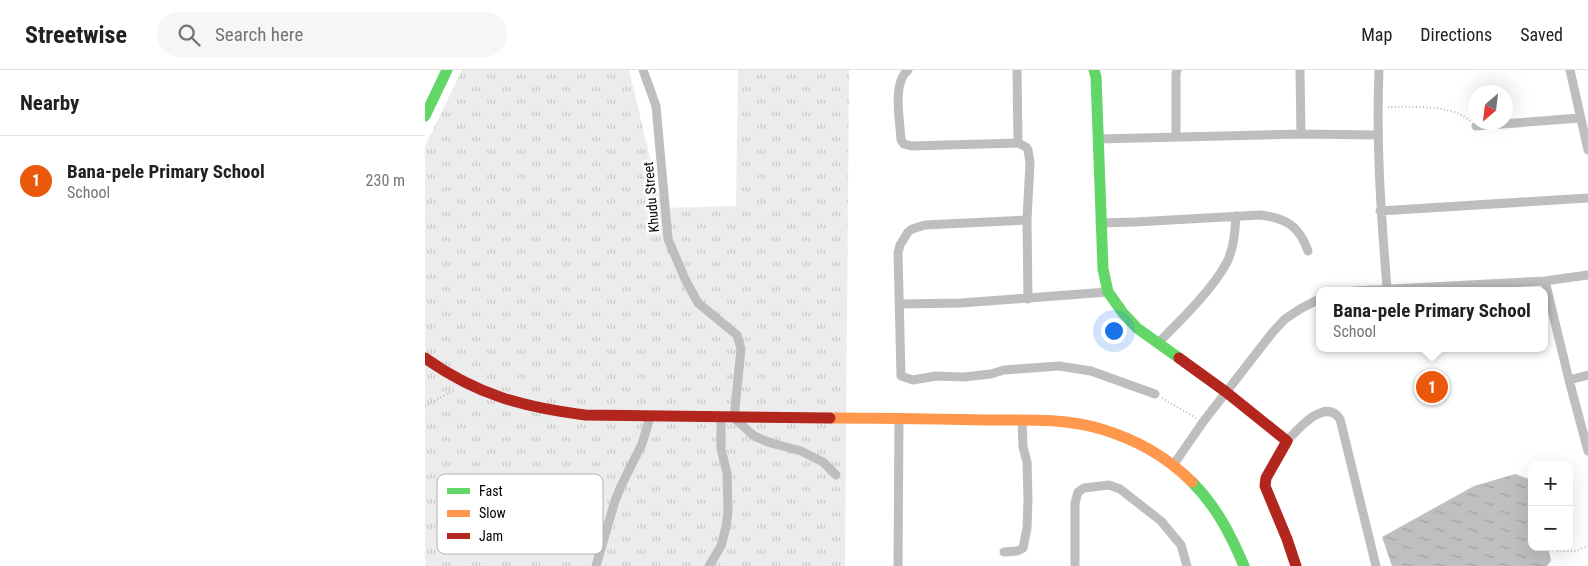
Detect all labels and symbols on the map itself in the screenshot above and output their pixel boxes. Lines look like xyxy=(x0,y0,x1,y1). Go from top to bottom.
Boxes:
north arrow xyxy=(1468,85,1513,130)
street label: Khudu Street xyxy=(640,161,662,233)
your location xyxy=(1101,318,1127,344)
pin: 1 xyxy=(1416,368,1448,406)
legend xyxy=(437,474,603,554)
text: Fast xyxy=(479,483,503,499)
text: Slow xyxy=(479,505,506,521)
text: Jam xyxy=(479,528,503,544)

